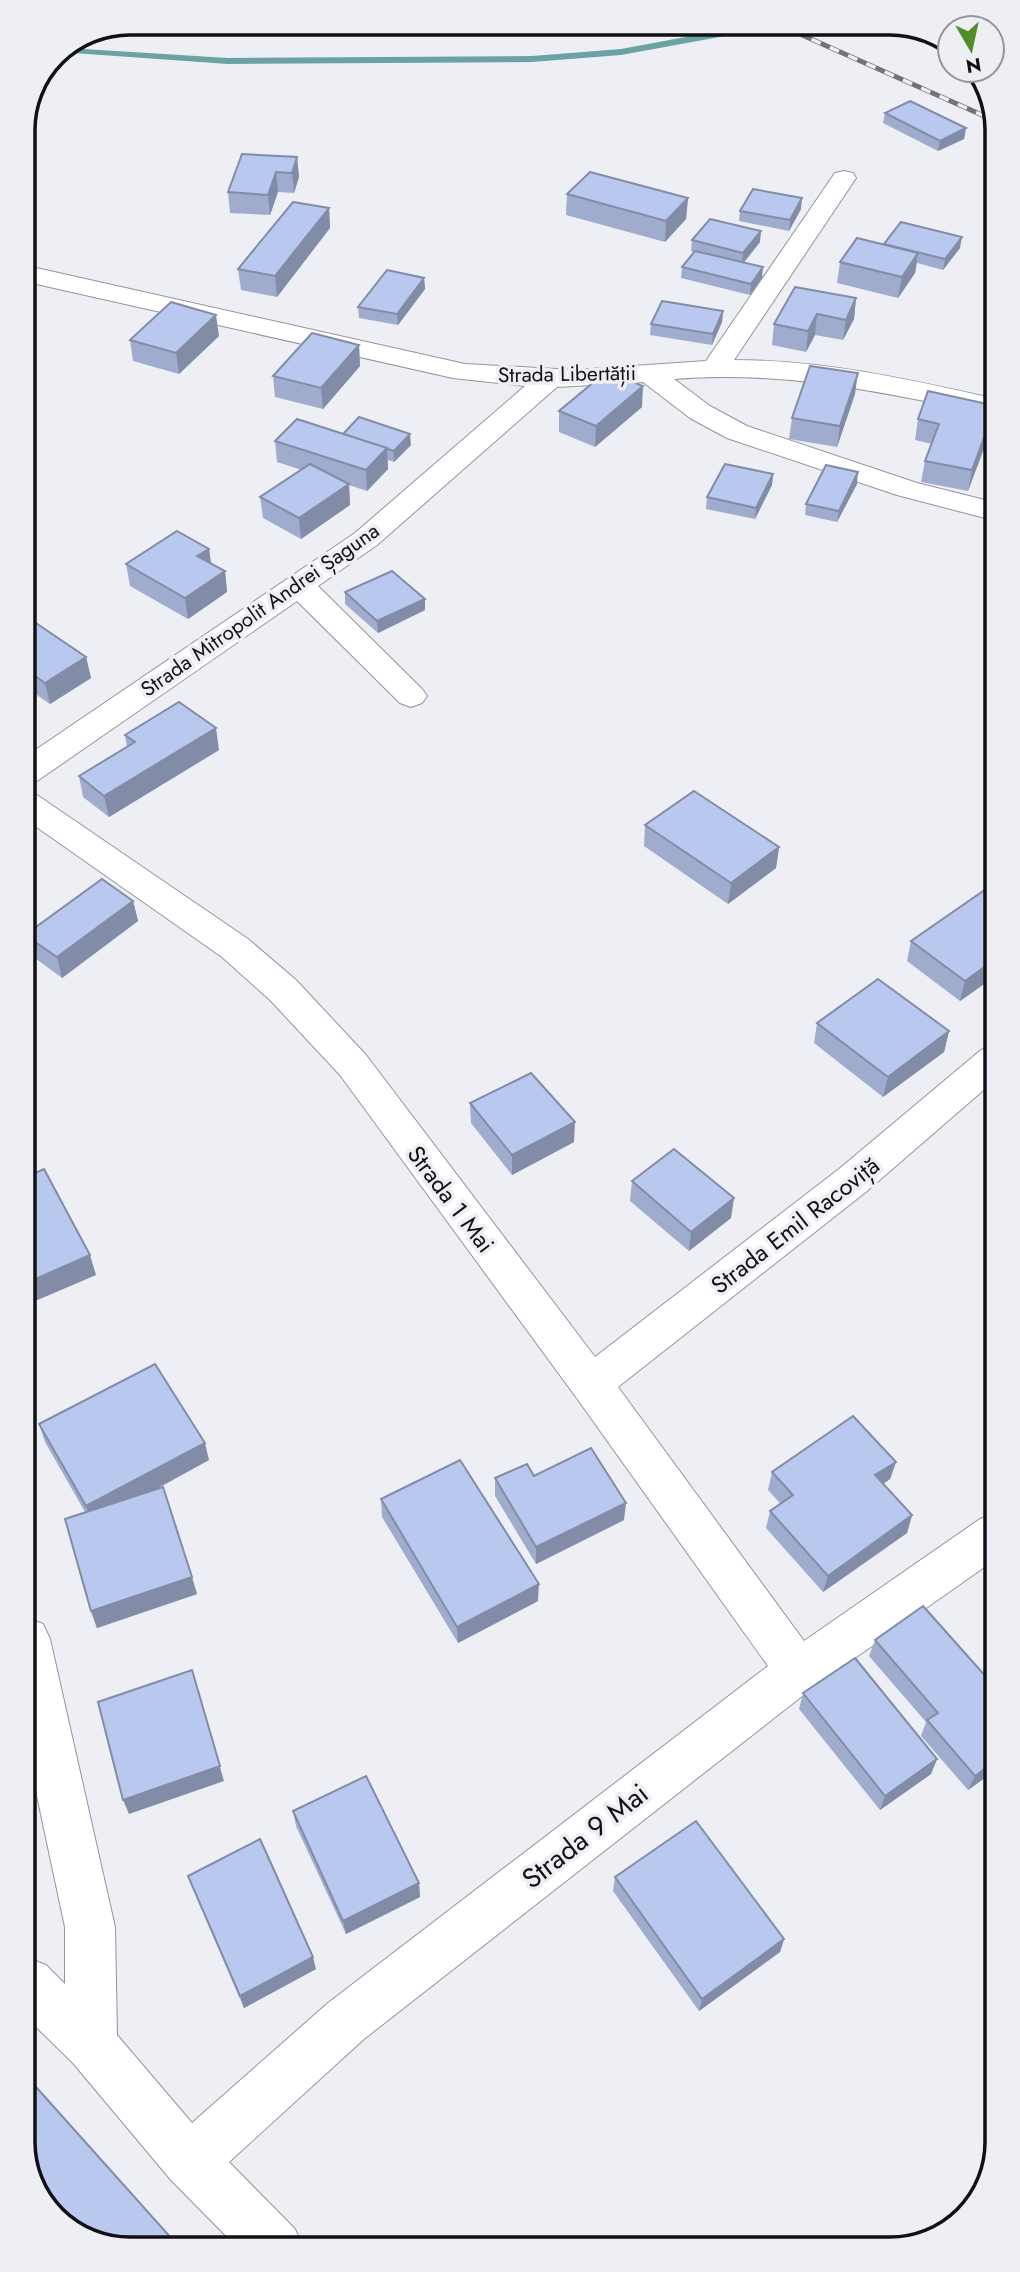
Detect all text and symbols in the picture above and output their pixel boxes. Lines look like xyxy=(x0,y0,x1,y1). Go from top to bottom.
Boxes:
north arrow xyxy=(936,14,1006,84)
text: N xyxy=(964,51,983,80)
street label: Strada Libertății xyxy=(498,358,636,390)
street label: Strada Mitropolit Andrei Șaguna xyxy=(135,516,385,704)
street label: Strada 1 Mai xyxy=(399,1138,503,1260)
street label: Strada Emil Racoviță xyxy=(703,1148,887,1302)
street label: Strada 9 Mai xyxy=(513,1773,657,1899)

